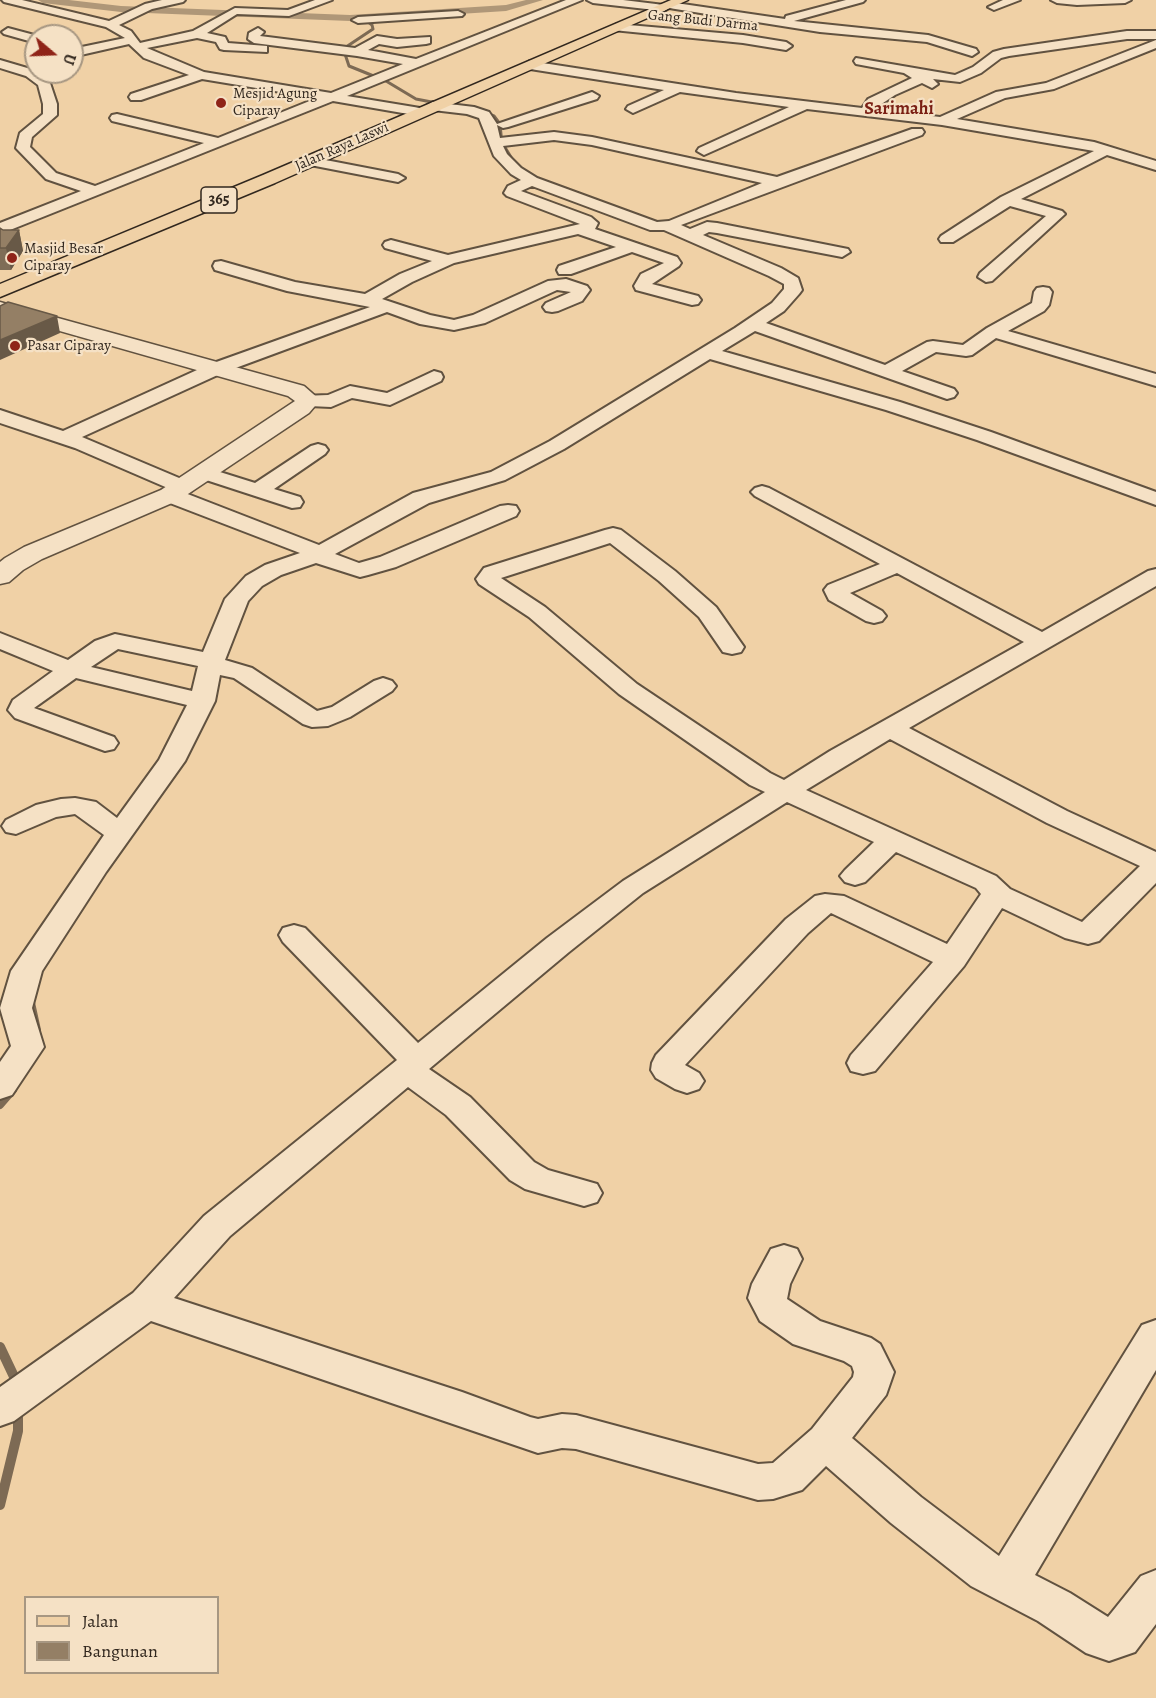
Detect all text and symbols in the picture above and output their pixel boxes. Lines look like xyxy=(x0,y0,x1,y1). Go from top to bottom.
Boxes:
street label: Gang Budi Darma xyxy=(647,6,759,36)
north arrow xyxy=(24,24,84,84)
text: U xyxy=(57,51,81,68)
place label: Mesjid Agung Ciparay xyxy=(233,85,317,120)
marker: Mesjid Agung Ciparay xyxy=(214,96,228,110)
district label: Sarimahi xyxy=(864,99,934,121)
street label: Jalan Raya Laswi xyxy=(292,118,392,176)
road number: 365 xyxy=(201,187,237,213)
place label: Masjid Besar Ciparay xyxy=(24,240,103,275)
marker: Masjid Besar Ciparay xyxy=(5,251,19,265)
place label: Pasar Ciparay xyxy=(27,337,111,355)
marker: Pasar Ciparay xyxy=(8,339,22,353)
legend xyxy=(24,1596,219,1674)
text: Jalan xyxy=(82,1609,118,1633)
text: Bangunan xyxy=(82,1639,158,1663)

